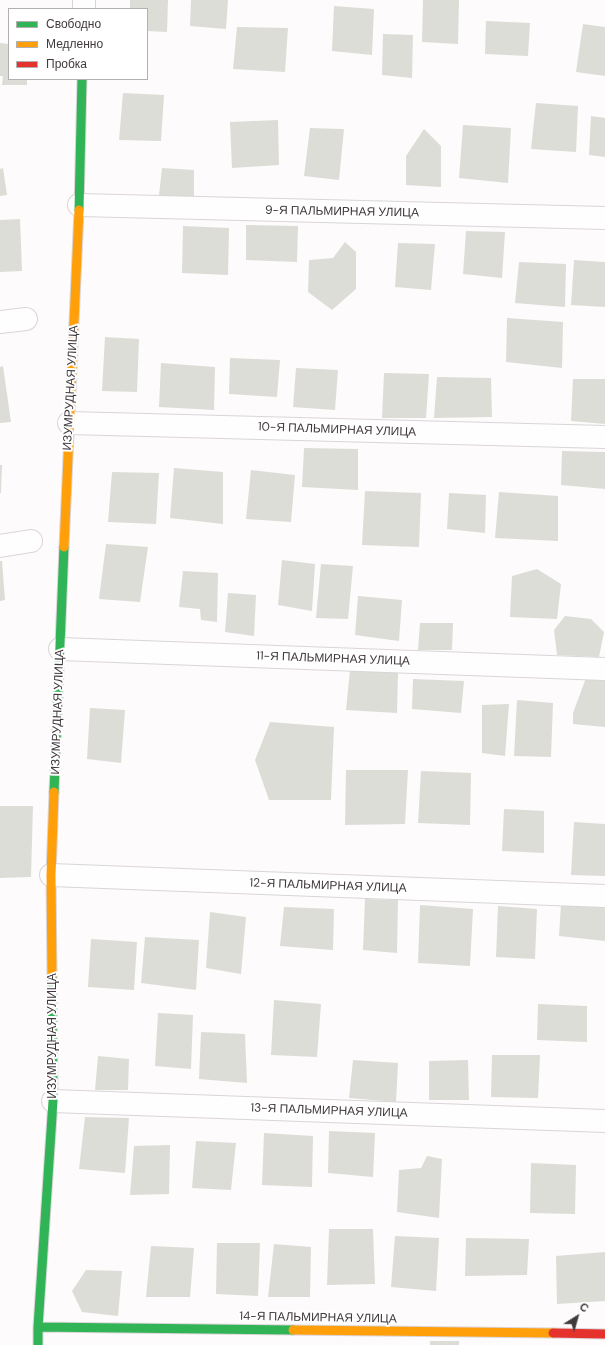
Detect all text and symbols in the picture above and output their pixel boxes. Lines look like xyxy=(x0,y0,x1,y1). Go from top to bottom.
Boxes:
legend xyxy=(8,8,148,80)
text: Свободно xyxy=(46,16,101,32)
text: Медленно xyxy=(46,36,103,52)
text: Пробка xyxy=(46,56,87,72)
street label: 9-Я ПАЛЬМИРНАЯ УЛИЦА xyxy=(265,203,419,221)
street label: ИЗУМРУДНАЯ УЛИЦА xyxy=(61,325,81,451)
street label: 10-Я ПАЛЬМИРНАЯ УЛИЦА xyxy=(258,420,416,440)
street label: ИЗУМРУДНАЯ УЛИЦА xyxy=(49,649,67,775)
street label: 11-Я ПАЛЬМИРНАЯ УЛИЦА xyxy=(256,649,410,669)
street label: 12-Я ПАЛЬМИРНАЯ УЛИЦА xyxy=(249,876,407,896)
street label: ИЗУМРУДНАЯ УЛИЦА xyxy=(46,973,60,1099)
street label: 13-Я ПАЛЬМИРНАЯ УЛИЦА xyxy=(250,1101,408,1121)
north arrow xyxy=(557,1297,597,1337)
text: С xyxy=(577,1299,592,1315)
street label: 14-Я ПАЛЬМИРНАЯ УЛИЦА xyxy=(239,1309,397,1327)

